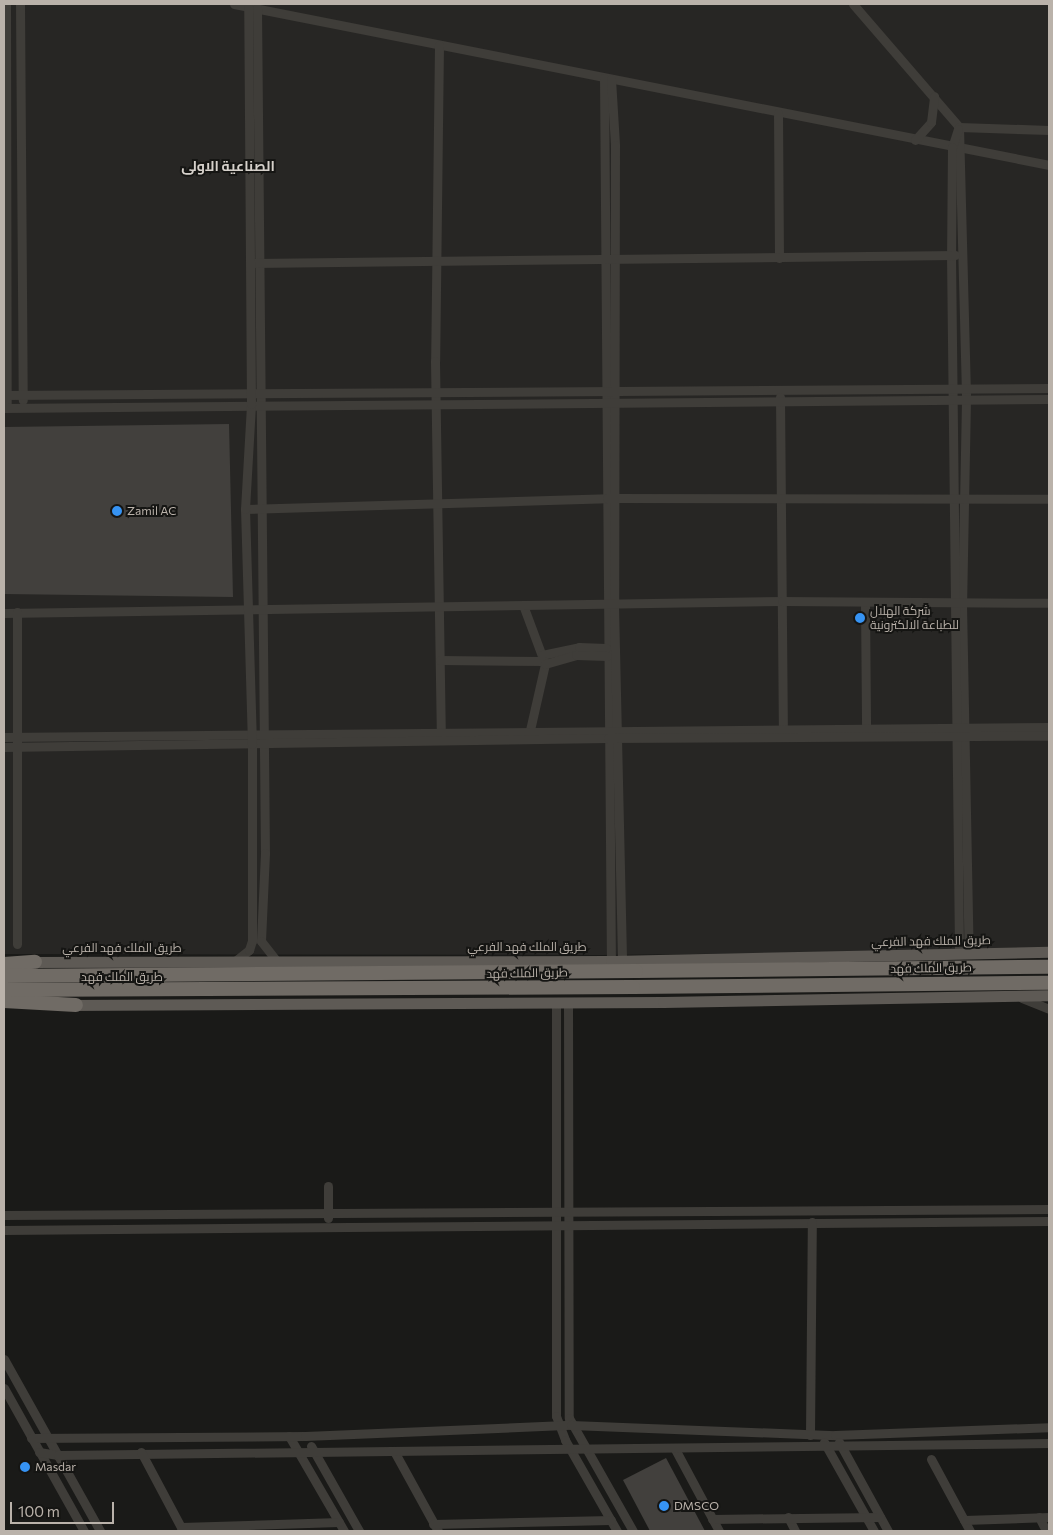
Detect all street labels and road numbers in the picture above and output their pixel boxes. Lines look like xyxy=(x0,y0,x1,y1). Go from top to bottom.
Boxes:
street label: طريق الملك فهد الفرعي xyxy=(871,933,991,949)
street label: طريق الملك فهد الفرعي xyxy=(467,940,587,954)
street label: طريق الملك فهد الفرعي xyxy=(62,941,182,955)
street label: طريق الملك فهد xyxy=(890,960,972,976)
street label: طريق الملك فهد xyxy=(486,965,568,981)
street label: طريق الملك فهد xyxy=(81,970,163,984)

